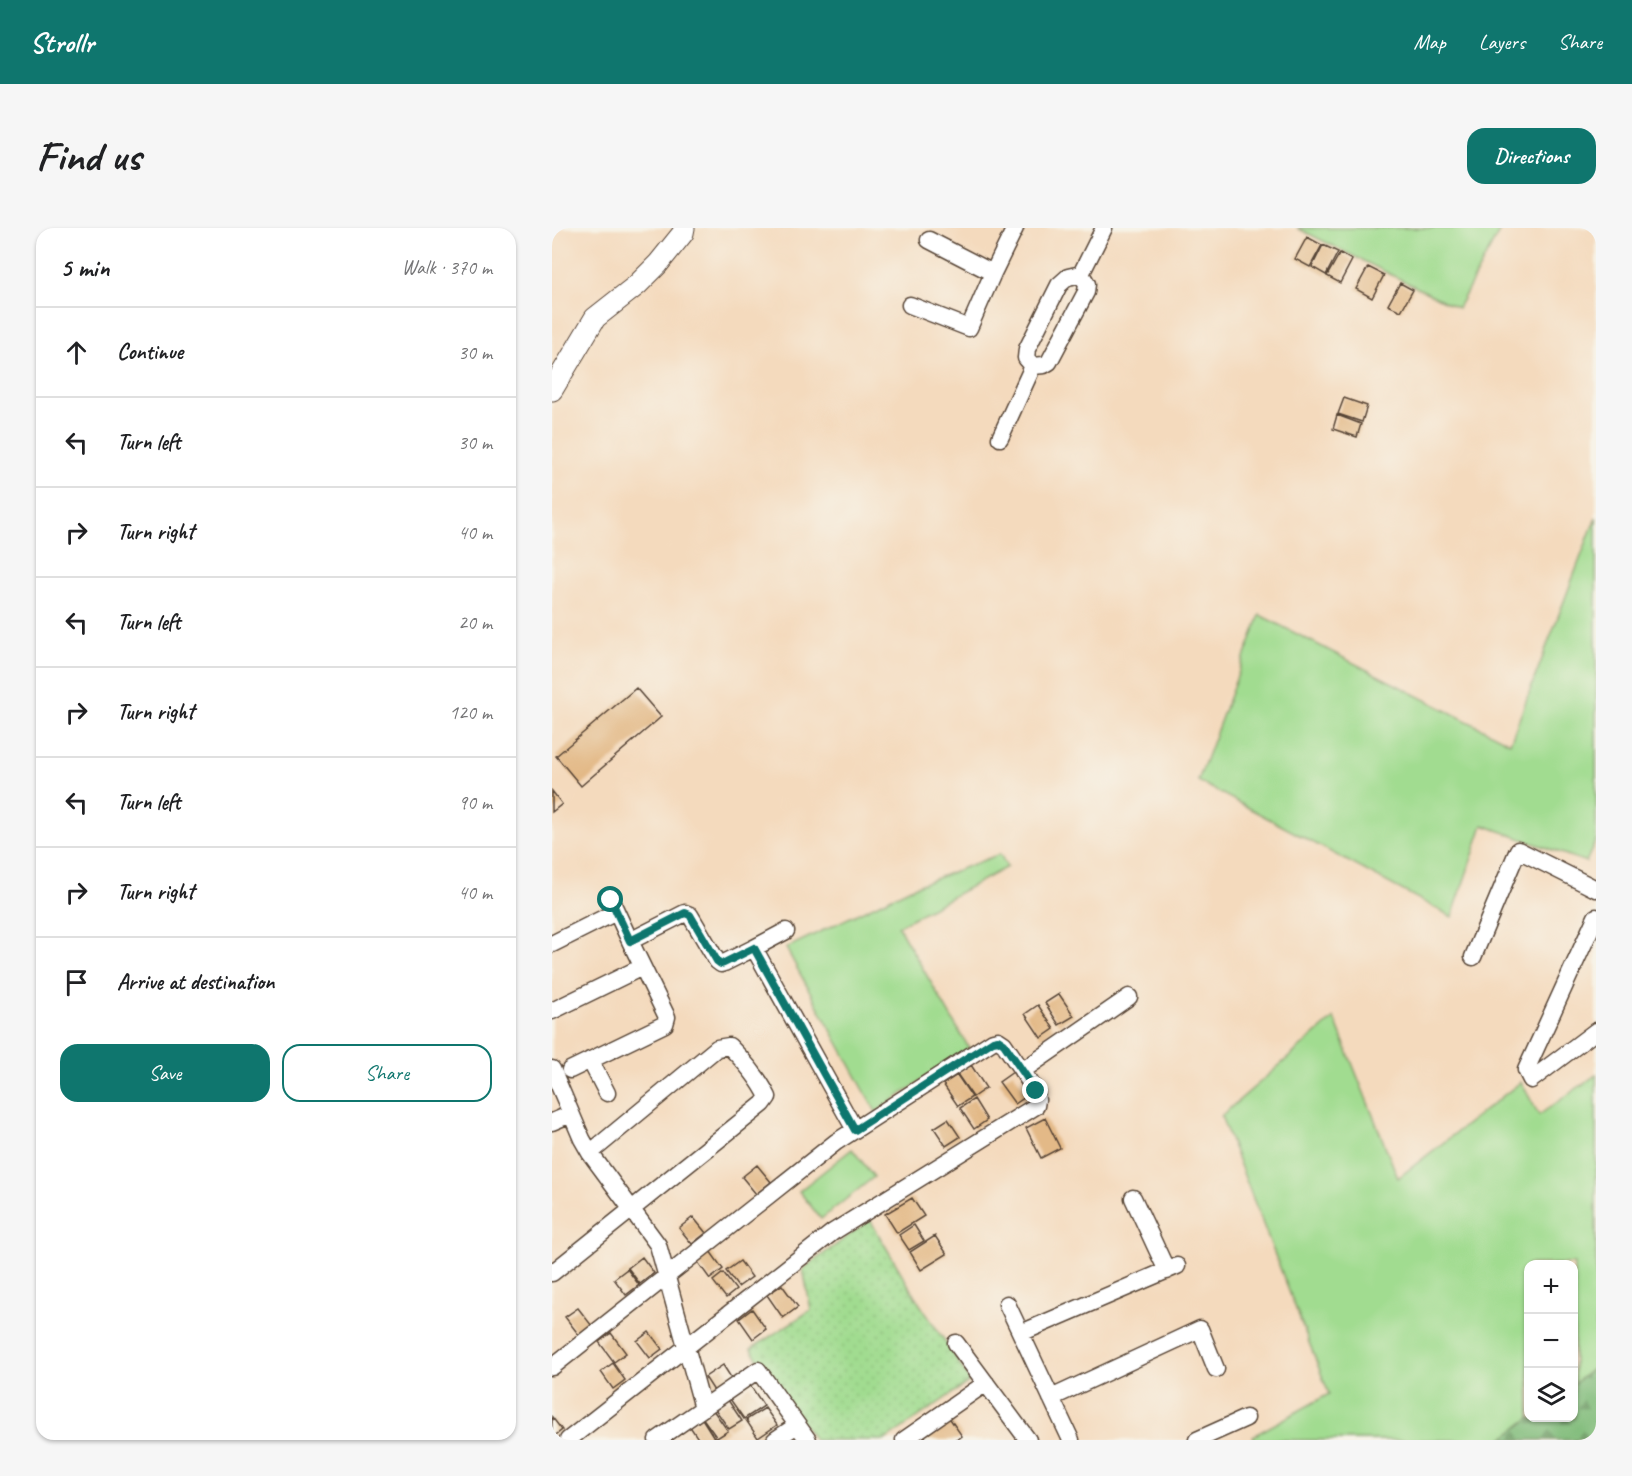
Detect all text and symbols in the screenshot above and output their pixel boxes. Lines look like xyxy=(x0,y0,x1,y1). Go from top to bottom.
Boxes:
text: Strollr xyxy=(30,25,94,60)
text: Map xyxy=(1413,29,1446,55)
text: Layers xyxy=(1479,29,1525,55)
text: Share xyxy=(1558,29,1602,55)
button: Directions xyxy=(1467,128,1596,184)
text: Find us xyxy=(36,130,141,183)
text: 5 min xyxy=(60,251,109,284)
text: Walk · 370 m xyxy=(402,255,492,280)
icon: ahead xyxy=(60,336,93,369)
text: Continue xyxy=(117,338,183,366)
text: 30 m xyxy=(458,340,492,365)
icon: left xyxy=(60,426,93,459)
text: Turn left xyxy=(117,428,181,456)
text: 30 m xyxy=(458,430,492,455)
icon: right xyxy=(60,516,93,549)
text: Turn right xyxy=(117,518,194,546)
text: 40 m xyxy=(458,520,492,545)
icon: left xyxy=(60,606,93,639)
text: Turn left xyxy=(117,608,181,636)
text: 20 m xyxy=(458,610,492,635)
icon: right xyxy=(60,696,93,729)
text: Turn right xyxy=(117,698,194,726)
text: 120 m xyxy=(449,700,492,725)
icon: left xyxy=(60,786,93,819)
text: Turn left xyxy=(117,788,181,816)
text: 90 m xyxy=(458,790,492,815)
icon: right xyxy=(60,876,93,909)
text: Turn right xyxy=(117,878,194,906)
text: 40 m xyxy=(458,880,492,905)
route start xyxy=(597,886,623,912)
icon: arrive xyxy=(60,966,93,999)
text: Arrive at destination xyxy=(117,968,274,996)
button: Save xyxy=(60,1044,270,1102)
button: Share xyxy=(282,1044,492,1102)
route end xyxy=(1022,1077,1048,1103)
map controls xyxy=(1524,1260,1578,1422)
button: + xyxy=(1524,1260,1578,1314)
button: − xyxy=(1524,1314,1578,1368)
button: layers xyxy=(1524,1368,1578,1422)

